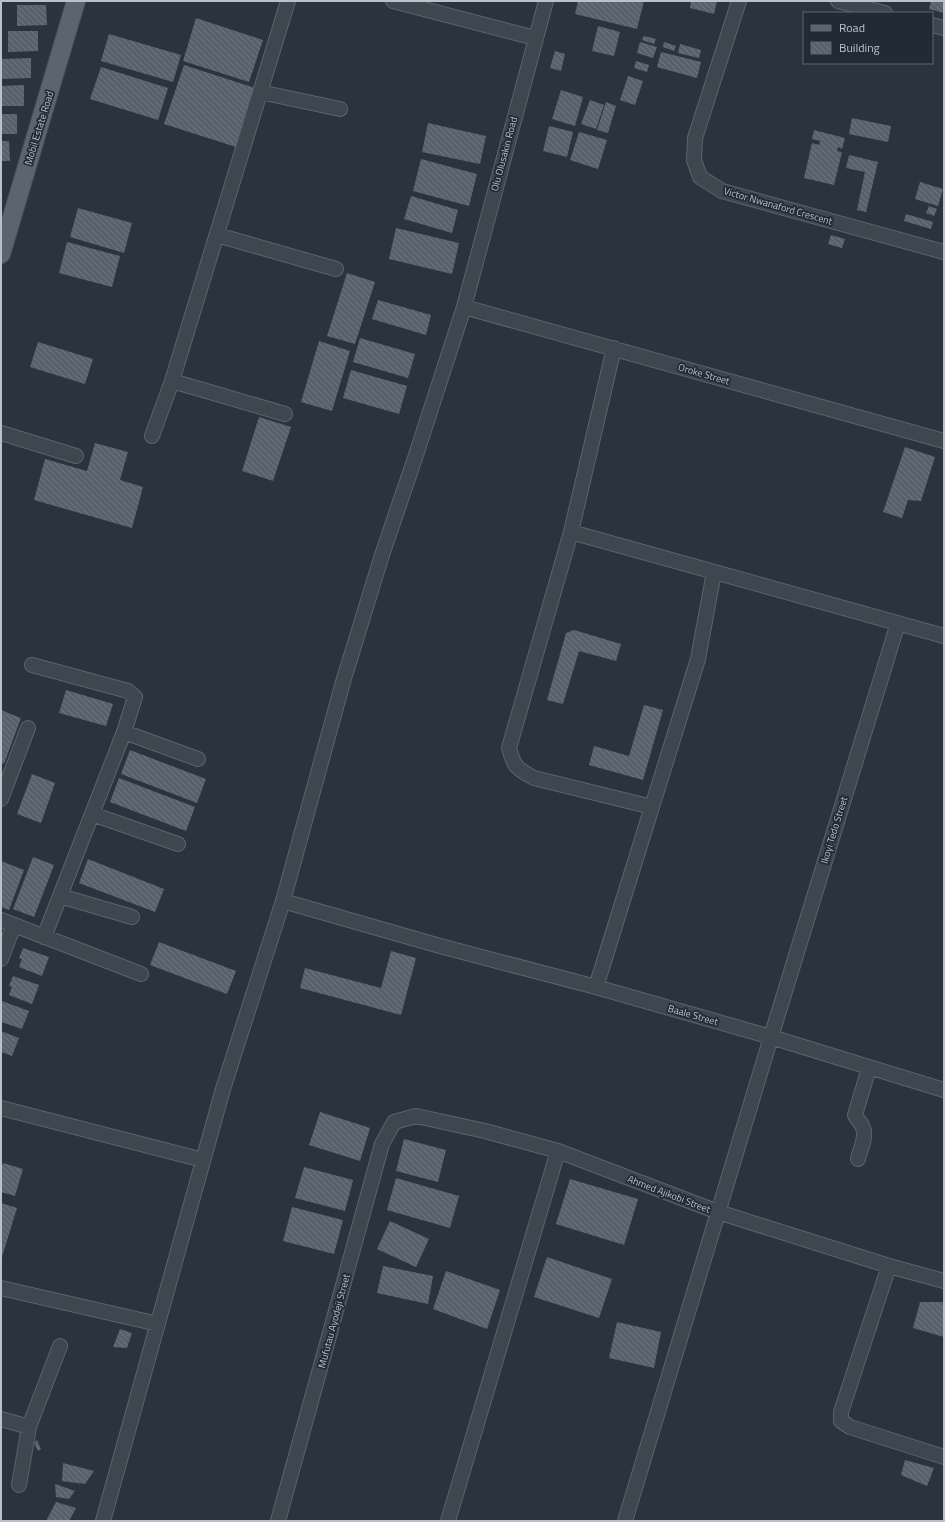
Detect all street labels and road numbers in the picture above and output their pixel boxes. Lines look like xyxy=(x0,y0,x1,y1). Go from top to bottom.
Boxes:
street label: Mobil Estate Road xyxy=(21,89,57,167)
street label: Olu Olusakin Road xyxy=(487,115,521,193)
street label: Victor Nwanaford Crescent xyxy=(722,183,835,229)
street label: Oroke Street xyxy=(676,359,732,389)
street label: Ikoyi Tedo Street xyxy=(817,794,851,865)
street label: Baale Street xyxy=(666,1001,720,1029)
street label: Ahmed Ajikobi Street xyxy=(625,1171,713,1217)
street label: Mufutau Ayodeji Street xyxy=(314,1272,354,1370)

